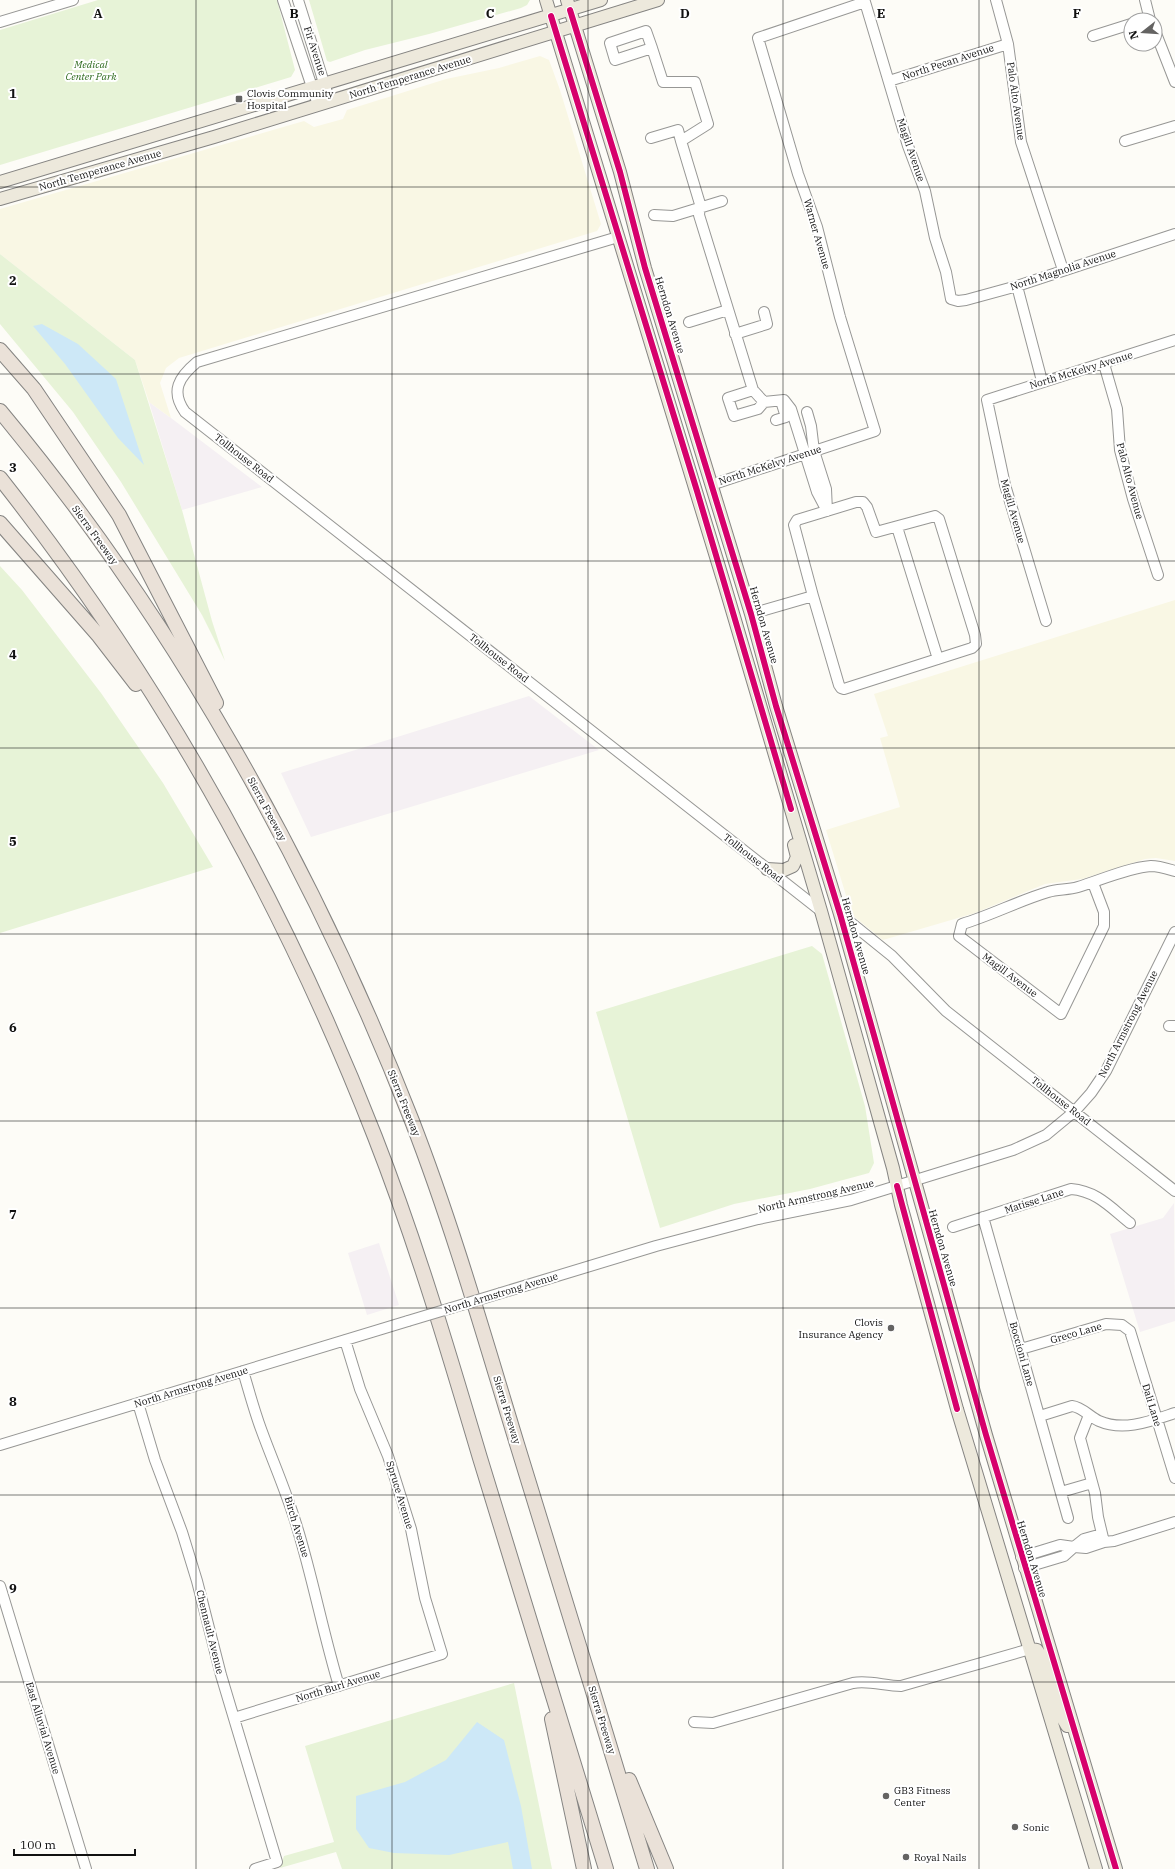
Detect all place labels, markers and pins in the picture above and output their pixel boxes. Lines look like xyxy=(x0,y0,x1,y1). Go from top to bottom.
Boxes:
place label: Clovis Community Hospital xyxy=(247,87,334,112)
marker: Clovis Community Hospital xyxy=(234,94,244,104)
place label: Clovis Insurance Agency xyxy=(799,1316,884,1341)
marker: Clovis Insurance Agency xyxy=(886,1323,896,1333)
place label: GB3 Fitness Center xyxy=(894,1784,950,1809)
marker: GB3 Fitness Center xyxy=(881,1791,891,1801)
place label: Sonic xyxy=(1023,1821,1049,1834)
marker: Sonic xyxy=(1010,1822,1020,1832)
place label: Royal Nails xyxy=(914,1851,966,1864)
marker: Royal Nails xyxy=(901,1852,911,1862)

